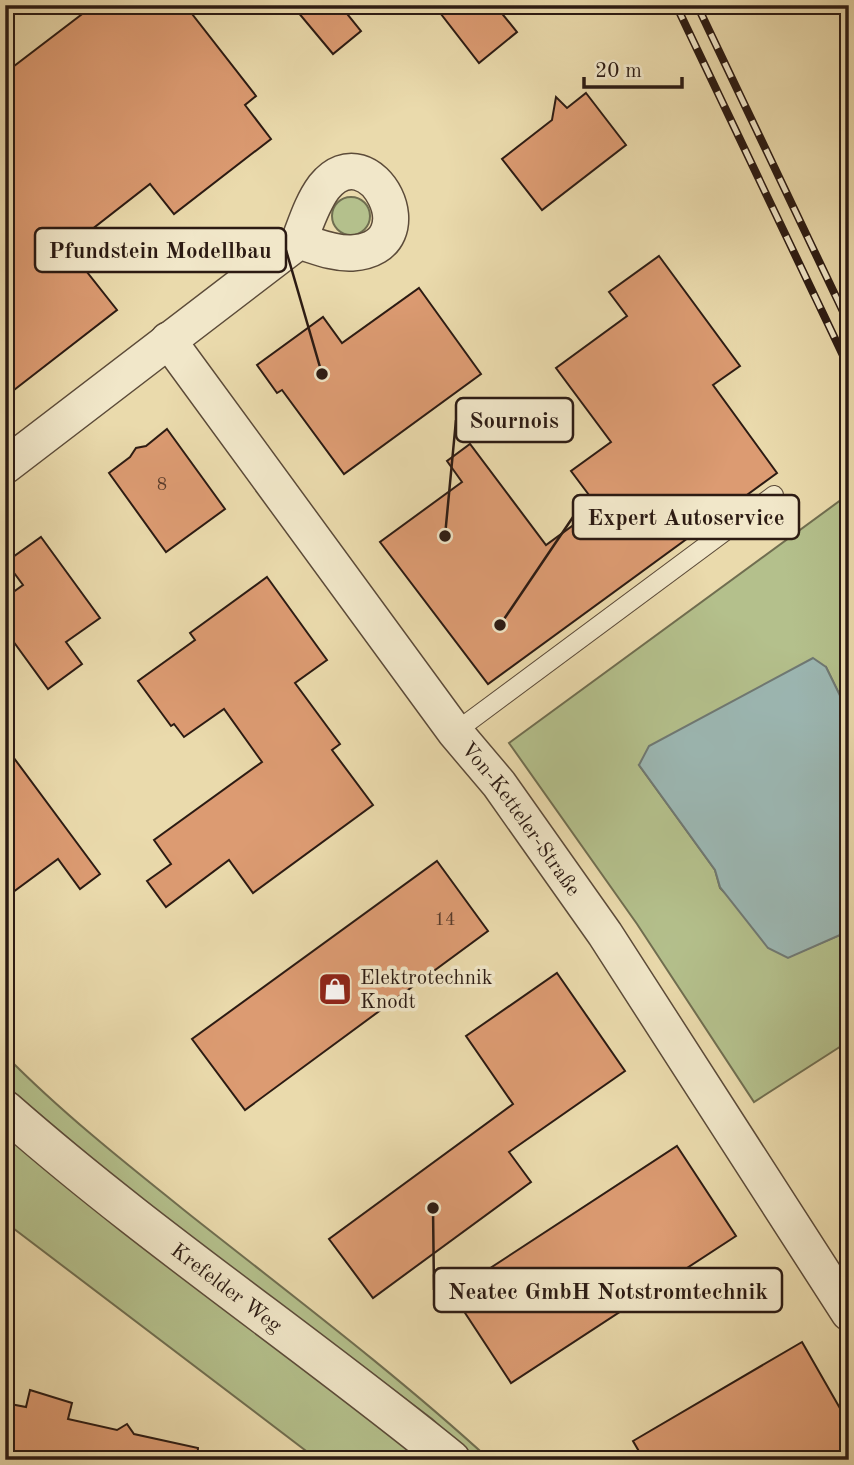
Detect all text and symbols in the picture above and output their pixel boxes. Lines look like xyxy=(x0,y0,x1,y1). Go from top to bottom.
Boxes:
scale bar xyxy=(584,46,682,90)
text: 20 m xyxy=(595,61,642,82)
callout: Pfundstein Modellbau xyxy=(35,228,286,272)
text: Pfundstein Modellbau xyxy=(48,240,272,263)
callout: Sournois xyxy=(456,398,573,442)
text: Sournois xyxy=(469,410,559,433)
house number: 8 xyxy=(157,476,167,494)
callout: Expert Autoservice xyxy=(573,495,799,539)
text: Expert Autoservice xyxy=(587,507,785,530)
street label: Von-Ketteler-Straße xyxy=(456,739,584,900)
house number: 14 xyxy=(435,911,455,929)
place label: Elektrotechnik Knodt xyxy=(360,968,493,1013)
shop icon: Elektrotechnik Knodt xyxy=(316,970,354,1008)
street label: Krefelder Weg xyxy=(166,1240,286,1337)
callout: Neatec GmbH Notstromtechnik xyxy=(434,1268,782,1312)
text: Neatec GmbH Notstromtechnik xyxy=(448,1281,768,1304)

